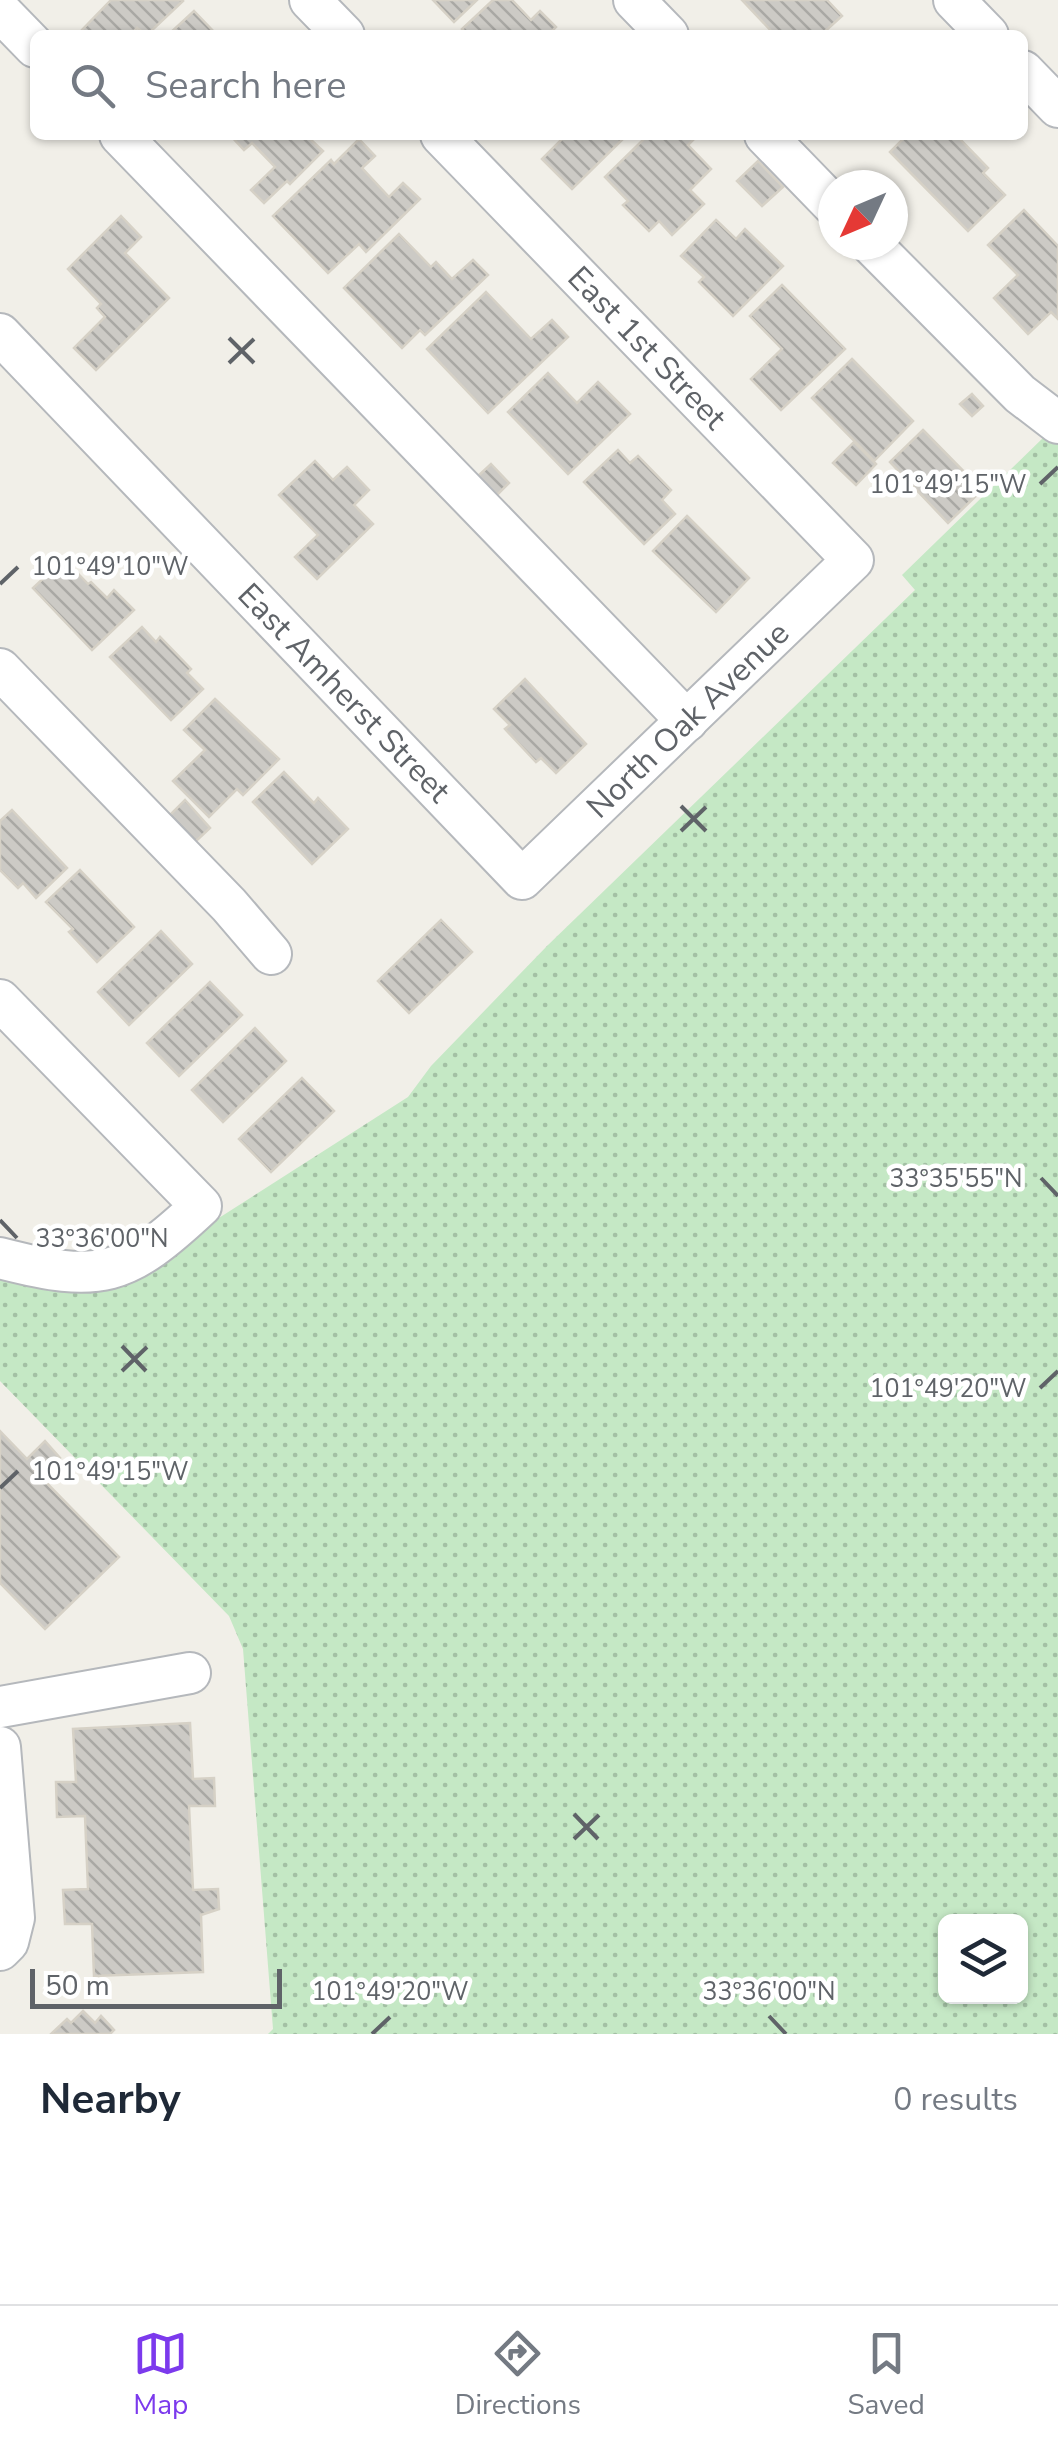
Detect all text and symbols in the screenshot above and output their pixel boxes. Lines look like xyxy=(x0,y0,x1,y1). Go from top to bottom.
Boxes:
search box xyxy=(30,30,1028,140)
icon: search xyxy=(65,58,120,113)
text: Search here xyxy=(145,60,346,111)
north arrow xyxy=(818,170,908,260)
street label: East 1st Street xyxy=(558,257,736,439)
text: 101°49'15"W xyxy=(869,468,1027,502)
text: 101°49'10"W xyxy=(31,550,189,584)
street label: East Amherst Street xyxy=(228,574,460,813)
street label: North Oak Avenue xyxy=(577,612,799,828)
text: 33°35'55"N xyxy=(889,1162,1023,1196)
text: 33°36'00"N xyxy=(35,1222,169,1256)
text: 101°49'20"W xyxy=(869,1372,1027,1406)
text: 101°49'15"W xyxy=(31,1455,189,1489)
map controls xyxy=(938,1914,1028,2004)
button: layers xyxy=(938,1914,1028,2004)
scale bar xyxy=(30,1964,282,2008)
text: 50 m xyxy=(45,1967,110,2005)
text: 101°49'20"W xyxy=(311,1975,469,2009)
text: 33°36'00"N xyxy=(702,1975,836,2009)
text: Nearby xyxy=(40,2071,181,2128)
text: 0 results xyxy=(893,2078,1018,2121)
tab: Map xyxy=(133,2326,188,2424)
tab: Directions xyxy=(455,2326,581,2424)
tab: Saved xyxy=(847,2326,925,2424)

